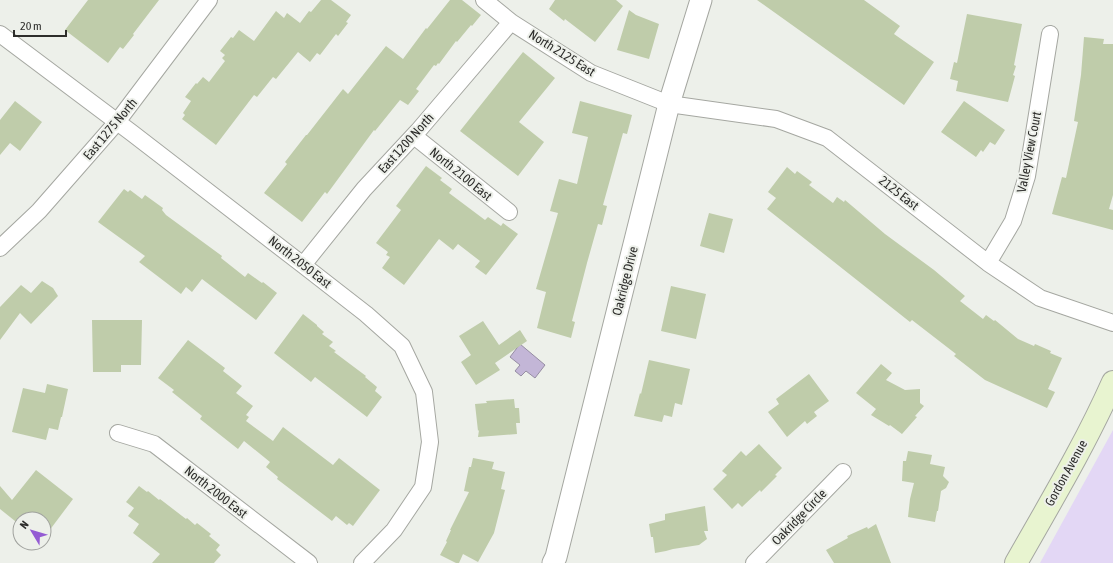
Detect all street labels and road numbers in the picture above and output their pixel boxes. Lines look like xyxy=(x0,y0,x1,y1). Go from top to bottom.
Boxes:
street label: North 2125 East xyxy=(526,27,598,79)
street label: East 1275 North xyxy=(80,95,140,163)
street label: East 1200 North xyxy=(375,110,437,176)
street label: Valley View Court xyxy=(1014,110,1044,194)
street label: North 2100 East xyxy=(427,144,495,204)
street label: 2125 East xyxy=(876,173,922,213)
street label: North 2050 East xyxy=(266,233,335,291)
street label: Oakridge Drive xyxy=(609,245,641,317)
street label: Gordon Avenue xyxy=(1042,437,1090,509)
street label: North 2000 East xyxy=(182,463,251,521)
street label: Oakridge Circle xyxy=(769,486,829,548)

